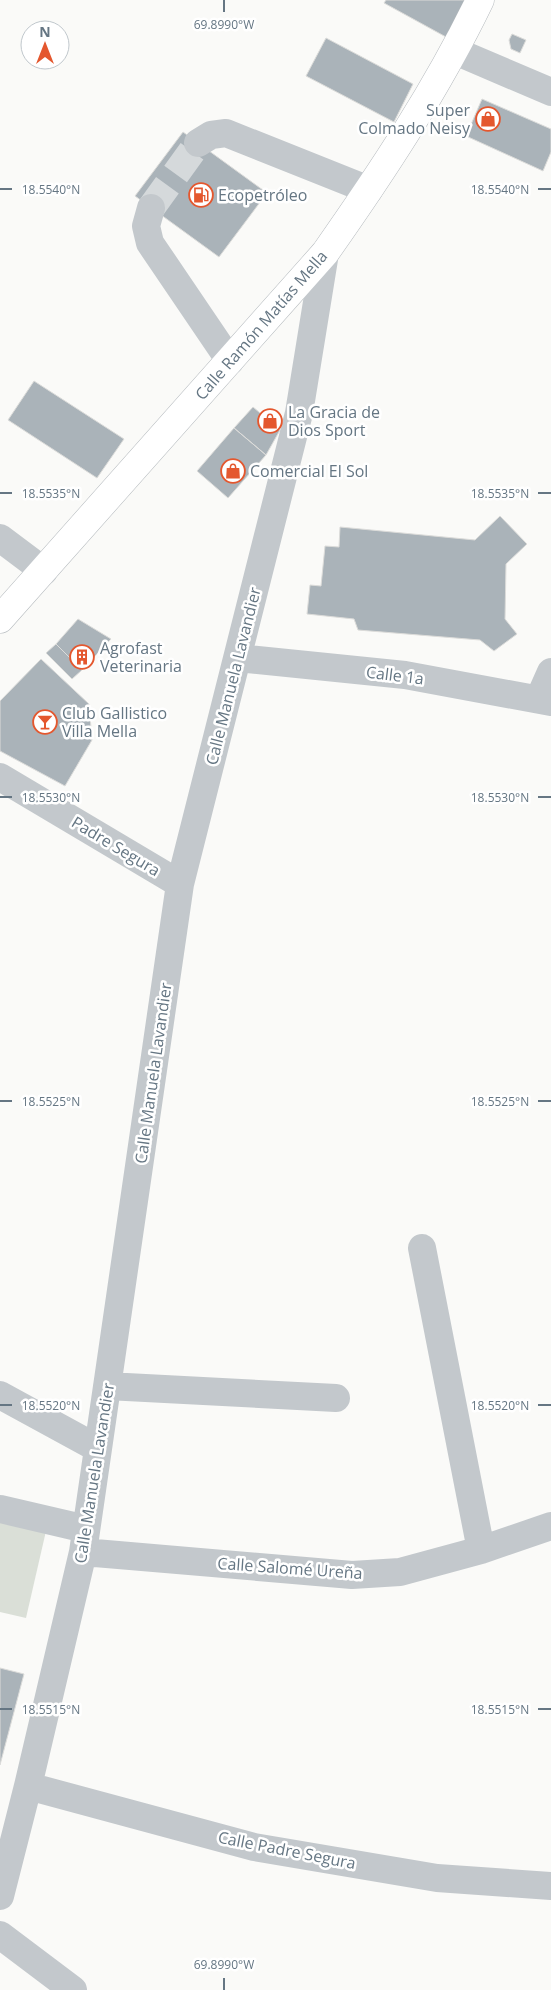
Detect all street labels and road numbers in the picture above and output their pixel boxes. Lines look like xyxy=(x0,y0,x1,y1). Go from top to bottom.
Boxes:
street label: Calle Ramón Matías Mella xyxy=(190,246,332,404)
street label: Calle Manuela Lavandier xyxy=(200,584,266,767)
street label: Calle 1a xyxy=(365,661,425,689)
street label: Padre Segura xyxy=(68,811,164,881)
street label: Calle Manuela Lavandier xyxy=(129,981,177,1165)
street label: Calle Manuela Lavandier xyxy=(69,1381,119,1565)
street label: Calle Salomé Ureña xyxy=(217,1552,363,1584)
street label: Calle Padre Segura xyxy=(216,1826,358,1874)

